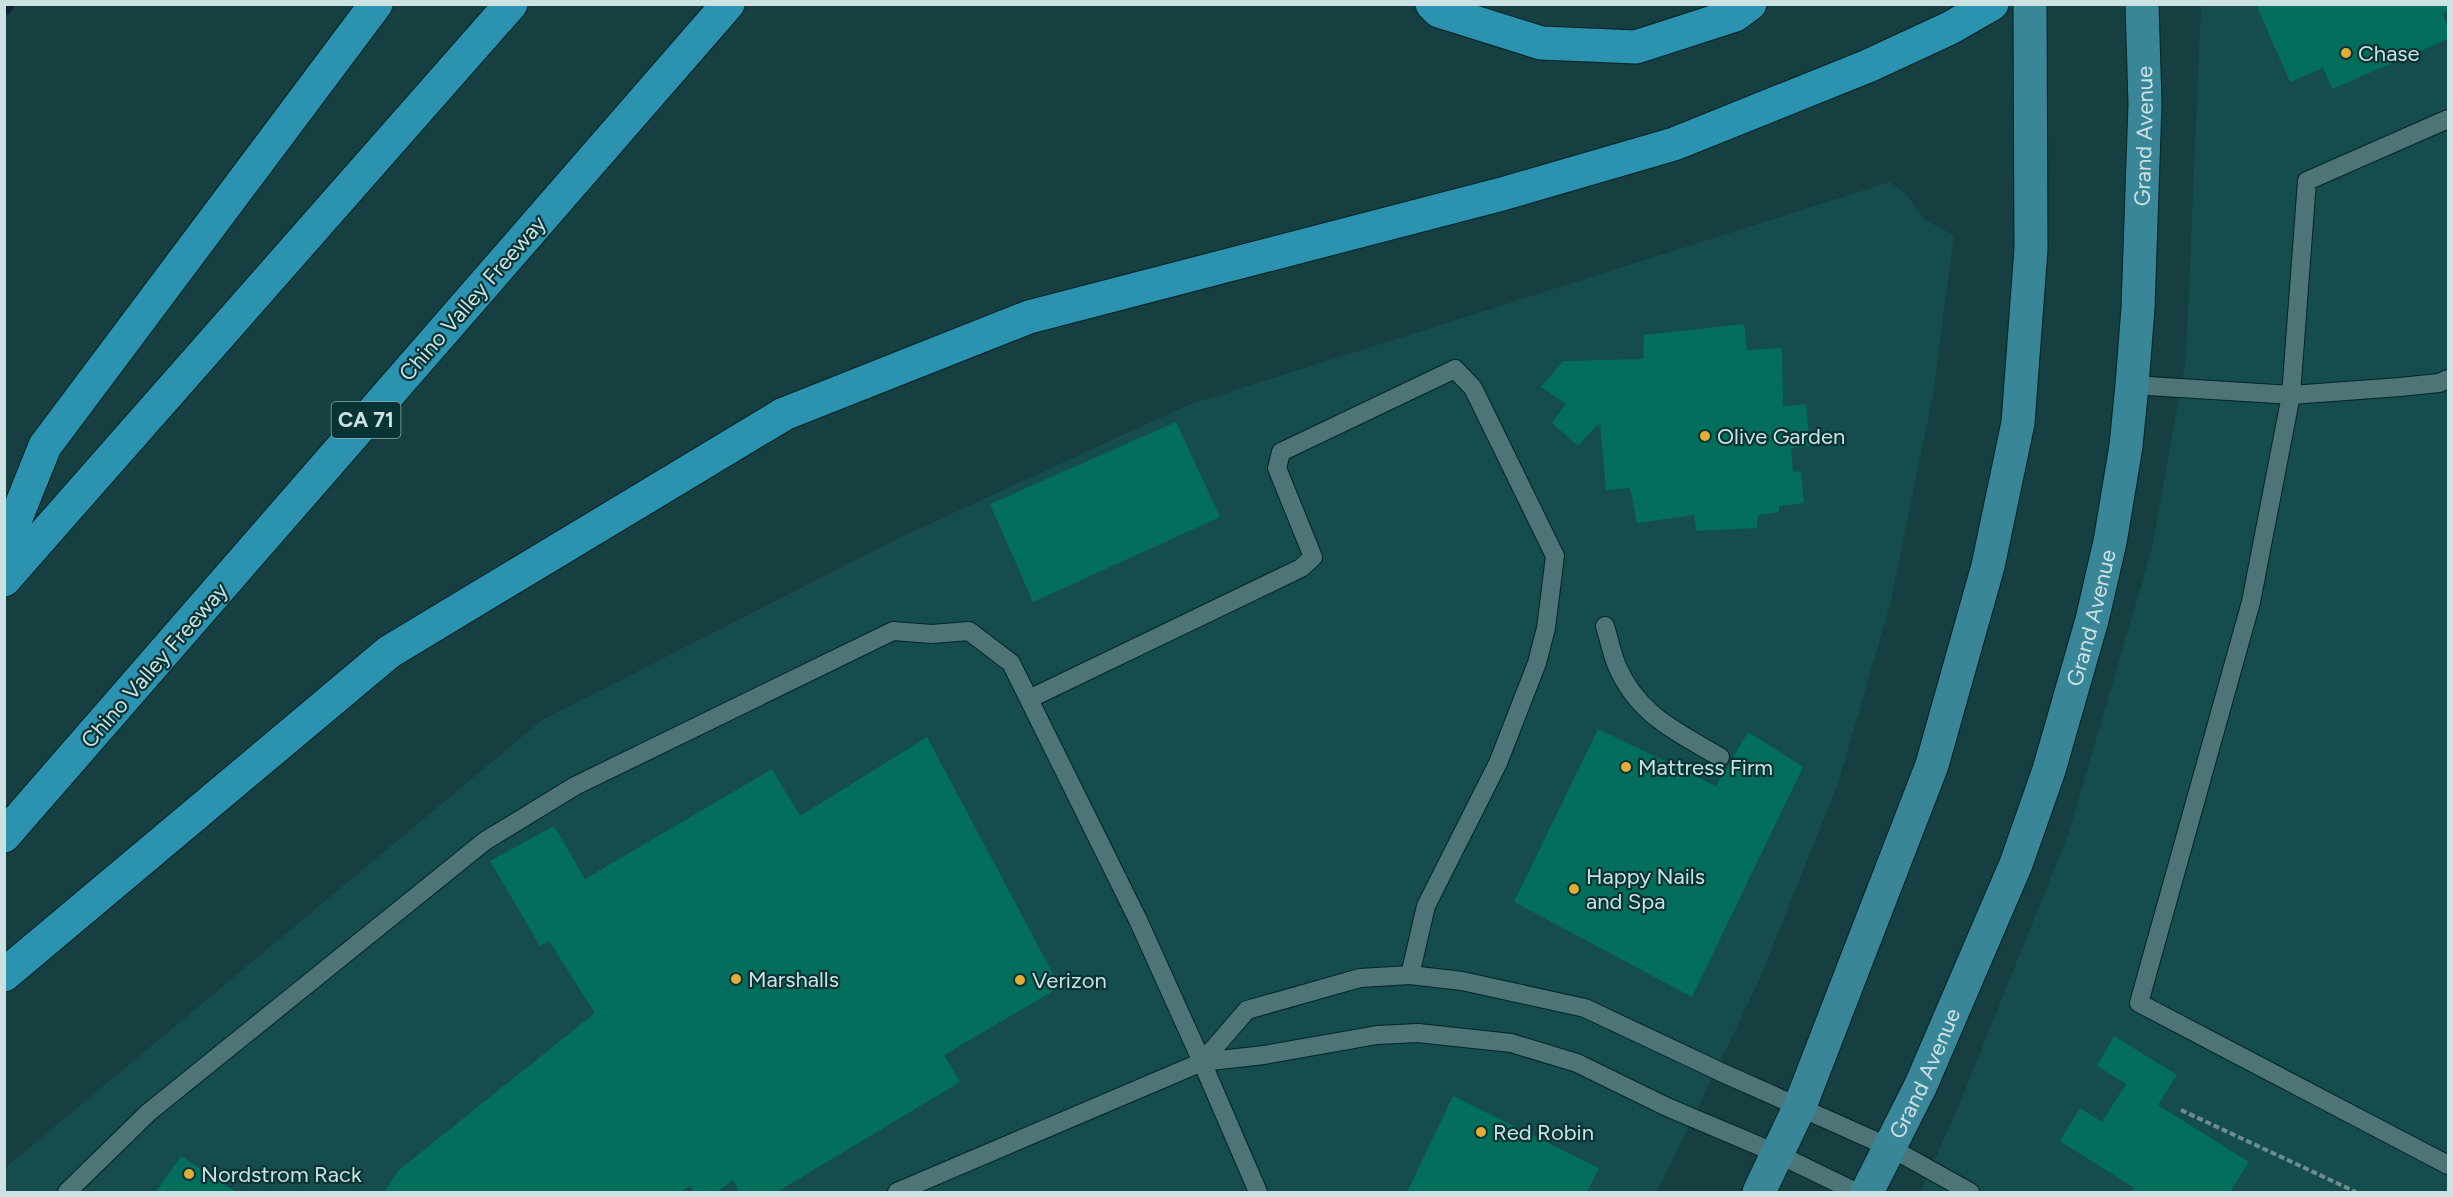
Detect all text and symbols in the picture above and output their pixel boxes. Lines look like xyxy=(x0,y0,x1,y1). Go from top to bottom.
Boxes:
place label: Chase xyxy=(2358,40,2420,67)
marker: Chase xyxy=(2339,46,2353,60)
street label: Grand Avenue xyxy=(2128,65,2159,207)
street label: Chino Valley Freeway xyxy=(393,210,552,387)
road number: CA 71 xyxy=(332,402,400,438)
place label: Olive Garden xyxy=(1717,423,1845,450)
marker: Olive Garden xyxy=(1698,429,1712,443)
street label: Grand Avenue xyxy=(2061,547,2122,690)
street label: Chino Valley Freeway xyxy=(75,577,234,754)
place label: Mattress Firm xyxy=(1638,754,1773,781)
marker: Mattress Firm xyxy=(1619,760,1633,774)
place label: Happy Nails and Spa xyxy=(1586,863,1705,915)
marker: Happy Nails and Spa xyxy=(1567,882,1581,896)
place label: Marshalls xyxy=(748,966,839,993)
place label: Verizon xyxy=(1032,967,1107,994)
marker: Marshalls xyxy=(729,972,743,986)
marker: Verizon xyxy=(1013,973,1027,987)
street label: Grand Avenue xyxy=(1883,1004,1966,1143)
place label: Red Robin xyxy=(1493,1119,1594,1146)
marker: Red Robin xyxy=(1474,1125,1488,1139)
place label: Nordstrom Rack xyxy=(201,1161,362,1188)
marker: Nordstrom Rack xyxy=(182,1167,196,1181)

